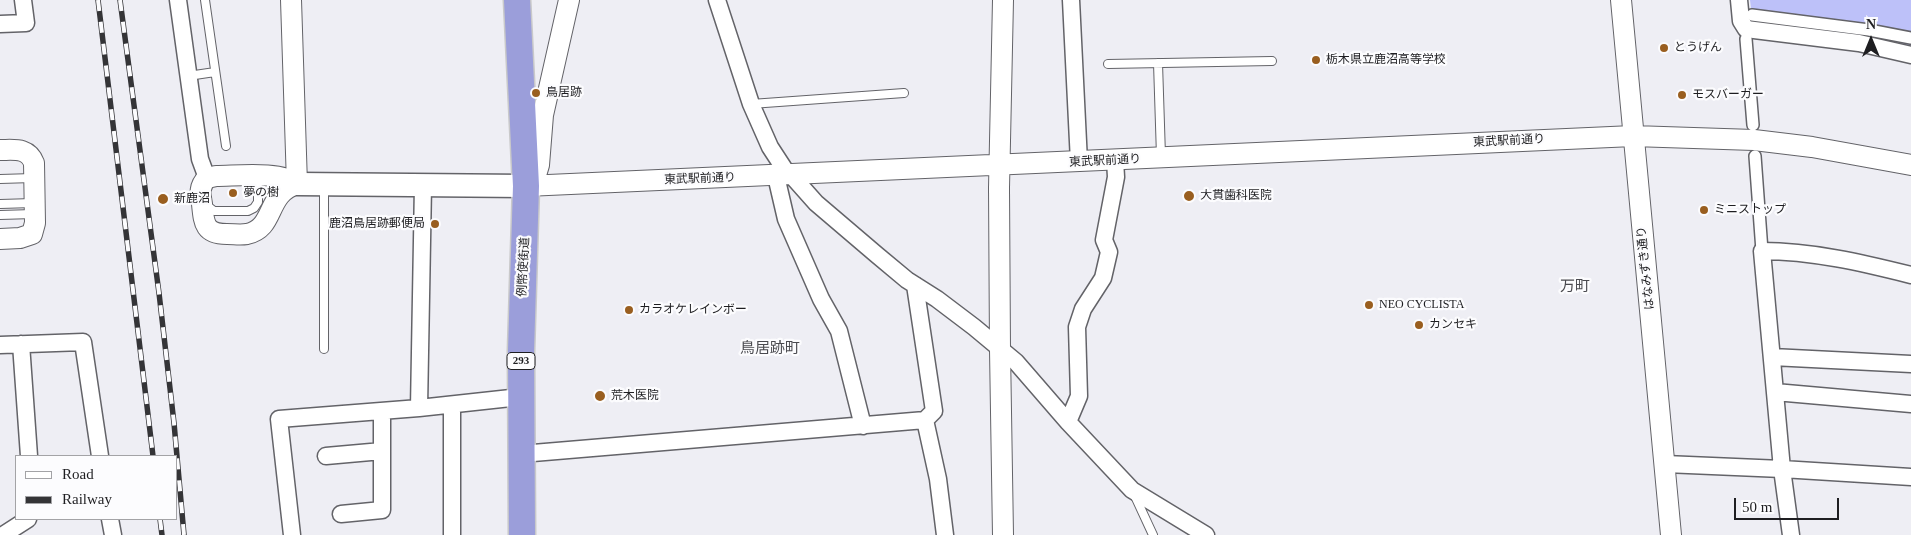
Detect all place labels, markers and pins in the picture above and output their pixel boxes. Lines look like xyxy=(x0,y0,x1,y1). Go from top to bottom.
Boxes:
place label: とうげん xyxy=(1674,41,1722,55)
marker: とうげん xyxy=(1658,42,1670,54)
place label: 栃木県立鹿沼高等学校 xyxy=(1326,53,1446,67)
marker: 栃木県立鹿沼高等学校 xyxy=(1310,54,1322,66)
place label: 鳥居跡 xyxy=(546,86,582,100)
marker: 鳥居跡 xyxy=(530,87,542,99)
place label: モスバーガー xyxy=(1692,88,1764,102)
marker: モスバーガー xyxy=(1676,89,1688,101)
place label: 夢の樹 xyxy=(243,186,279,200)
marker: 夢の樹 xyxy=(227,187,239,199)
marker: 大貫歯科医院 xyxy=(1182,189,1196,203)
place label: 大貫歯科医院 xyxy=(1200,189,1272,203)
marker: 新鹿沼 xyxy=(156,192,170,206)
place label: 新鹿沼 xyxy=(174,192,210,206)
place label: ミニストップ xyxy=(1714,203,1786,217)
marker: ミニストップ xyxy=(1698,204,1710,216)
place label: 鹿沼鳥居跡郵便局 xyxy=(329,217,425,231)
marker: 鹿沼鳥居跡郵便局 xyxy=(429,218,441,230)
place label: NEO CYCLISTA xyxy=(1379,298,1464,312)
marker: NEO CYCLISTA xyxy=(1363,299,1375,311)
place label: カラオケレインボー xyxy=(639,303,747,317)
marker: カラオケレインボー xyxy=(623,304,635,316)
place label: カンセキ xyxy=(1429,318,1477,332)
marker: カンセキ xyxy=(1413,319,1425,331)
marker: 荒木医院 xyxy=(593,389,607,403)
place label: 荒木医院 xyxy=(611,389,659,403)

